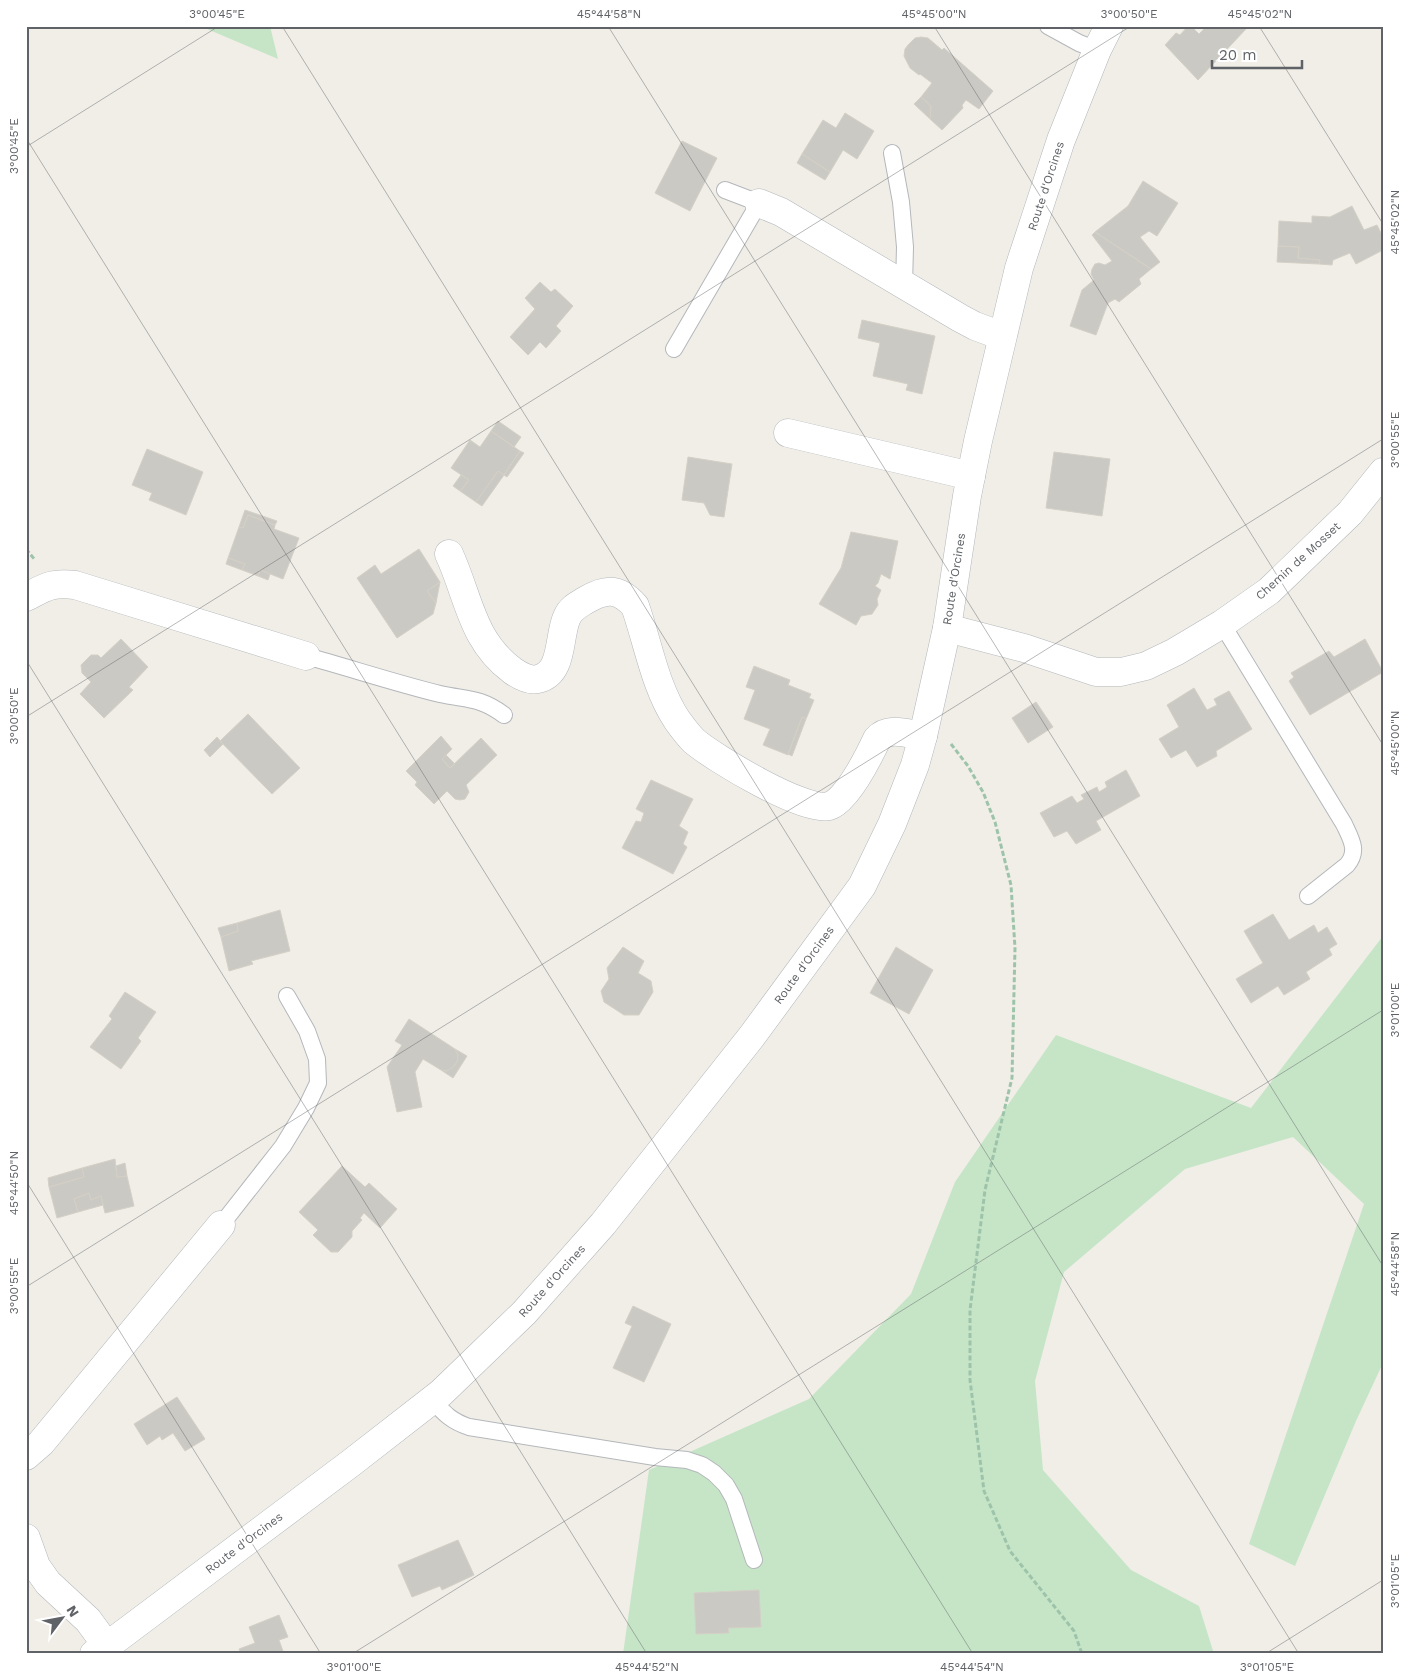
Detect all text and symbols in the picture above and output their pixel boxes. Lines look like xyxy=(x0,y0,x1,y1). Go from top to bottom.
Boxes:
text: 3°00'45"E xyxy=(189,7,245,21)
text: 45°44'58"N xyxy=(577,7,641,21)
text: 45°45'00"N xyxy=(901,7,967,21)
text: 3°00'50"E xyxy=(1100,7,1158,21)
text: 45°45'02"N xyxy=(1228,7,1292,21)
scale bar xyxy=(1212,38,1302,70)
text: 20 m xyxy=(1219,46,1257,64)
text: 3°00'45"E xyxy=(7,118,21,174)
street label: Route d'Orcines xyxy=(1025,140,1067,232)
text: 45°45'02"N xyxy=(1388,190,1402,254)
text: 3°00'55"E xyxy=(1388,411,1402,468)
street label: Chemin de Mosset xyxy=(1253,519,1343,603)
street label: Route d'Orcines xyxy=(940,532,968,626)
text: 3°00'50"E xyxy=(7,687,21,745)
text: 45°45'00"N xyxy=(1388,710,1402,776)
street label: Route d'Orcines xyxy=(771,923,837,1007)
text: 3°01'00"E xyxy=(1388,982,1402,1037)
text: 45°44'50"N xyxy=(7,1151,21,1215)
text: 45°44'58"N xyxy=(1388,1232,1402,1296)
street label: Route d'Orcines xyxy=(516,1242,588,1320)
text: 3°00'55"E xyxy=(7,1257,21,1314)
street label: Route d'Orcines xyxy=(203,1509,285,1577)
text: 3°01'05"E xyxy=(1388,1553,1402,1608)
north arrow xyxy=(38,1592,88,1642)
text: N xyxy=(63,1602,83,1620)
text: 3°01'00"E xyxy=(327,1660,382,1674)
text: 45°44'52"N xyxy=(615,1660,679,1674)
text: 45°44'54"N xyxy=(940,1660,1004,1674)
text: 3°01'05"E xyxy=(1240,1660,1295,1674)

